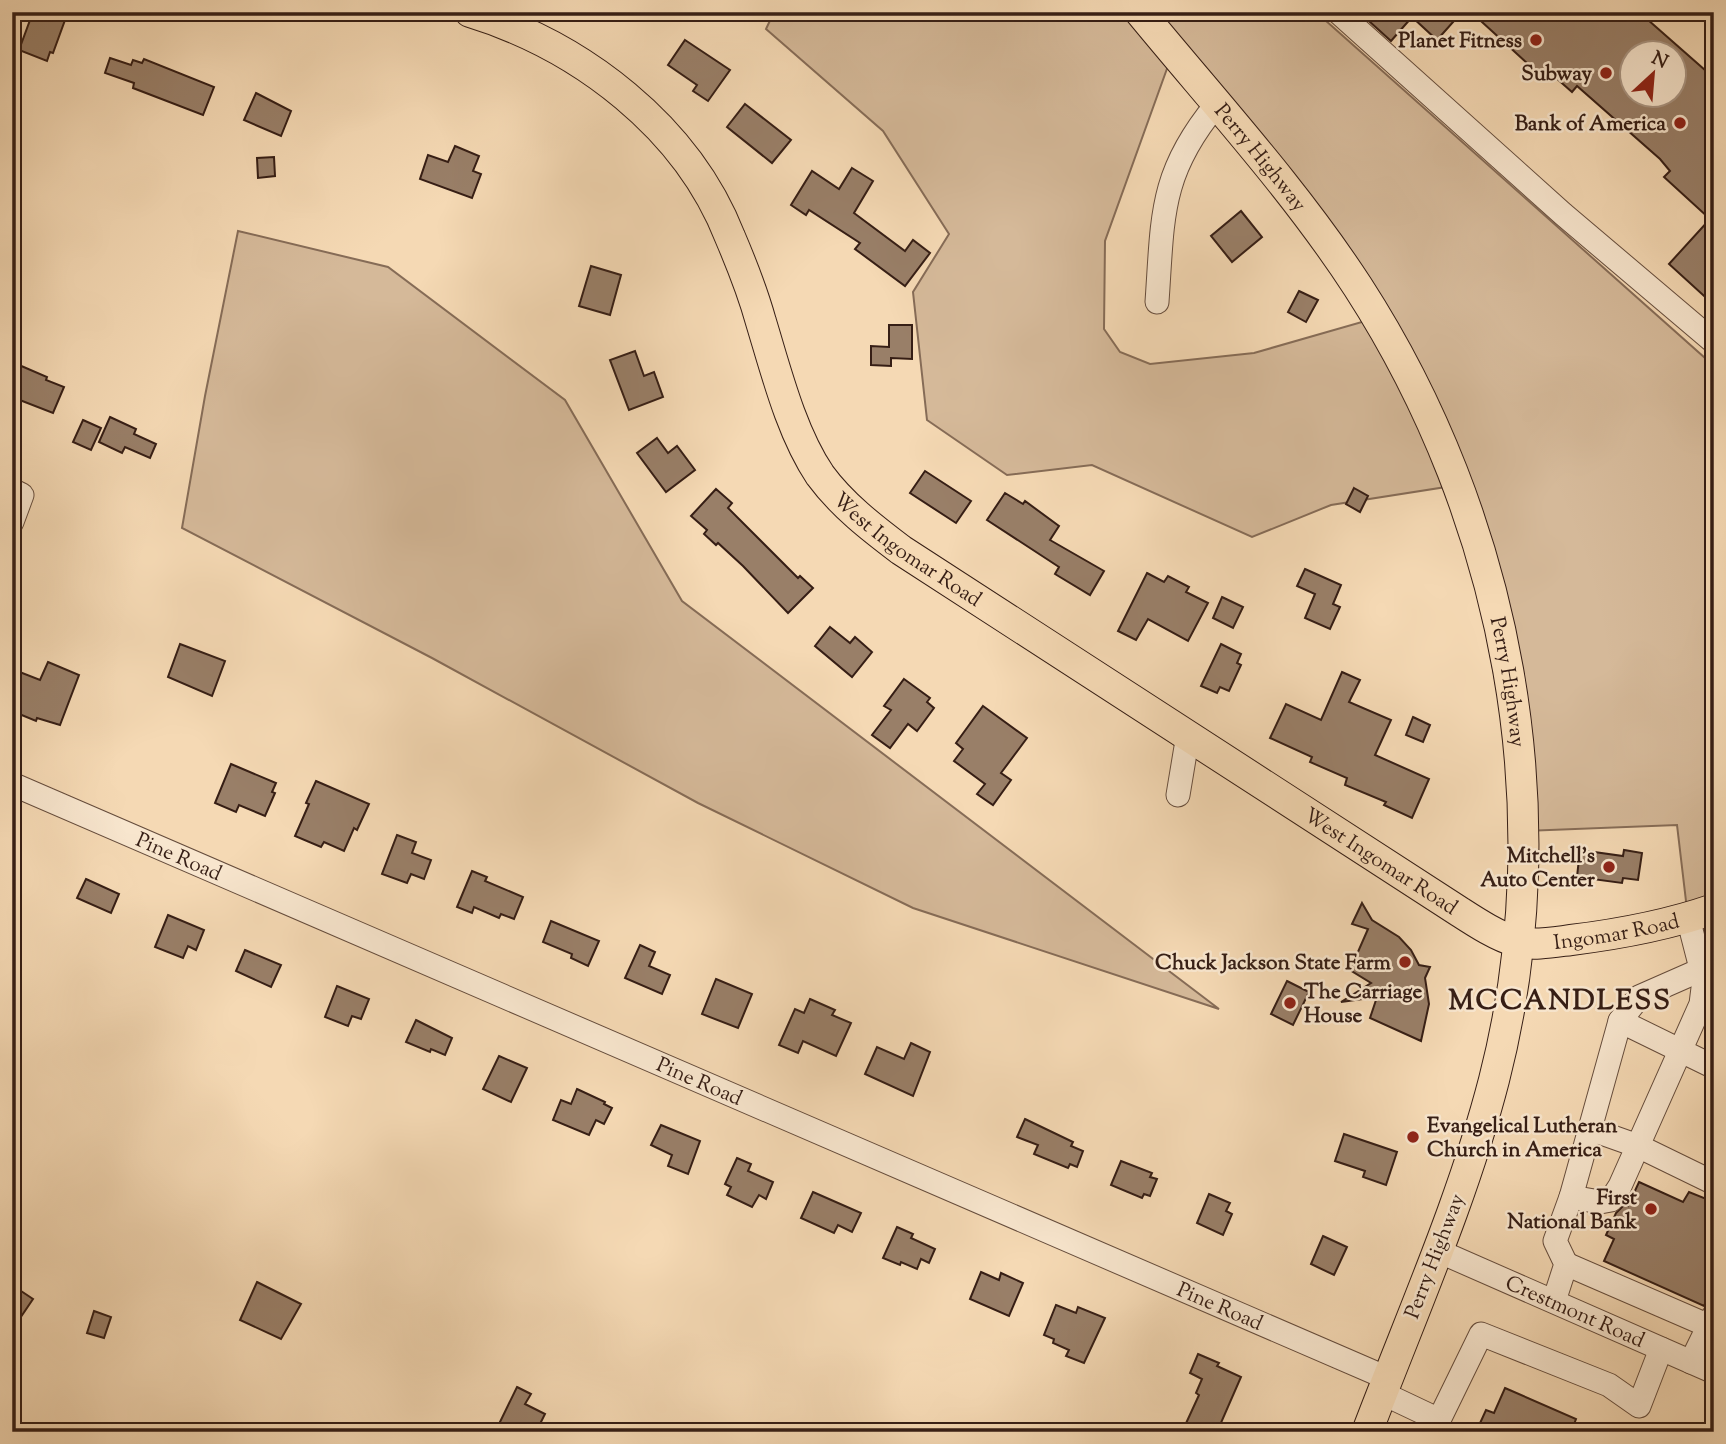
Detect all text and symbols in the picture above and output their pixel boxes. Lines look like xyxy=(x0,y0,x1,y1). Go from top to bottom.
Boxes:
place label: Planet Fitness xyxy=(1398,27,1522,57)
marker: Planet Fitness xyxy=(1528,32,1544,48)
north arrow xyxy=(1618,38,1688,108)
text: N xyxy=(1647,46,1672,76)
place label: Subway xyxy=(1521,60,1593,90)
marker: Subway xyxy=(1598,65,1614,81)
street label: Perry Highway xyxy=(1206,98,1313,219)
place label: Bank of America xyxy=(1515,110,1666,140)
marker: Bank of America xyxy=(1672,115,1688,131)
street label: West Ingomar Road xyxy=(825,486,987,615)
street label: Perry Highway xyxy=(1481,614,1532,749)
street label: West Ingomar Road xyxy=(1297,802,1463,924)
street label: Pine Road xyxy=(130,826,226,890)
place label: Mitchell's Auto Center xyxy=(1480,842,1595,896)
marker: Mitchell's Auto Center xyxy=(1601,859,1617,875)
street label: Ingomar Road xyxy=(1552,907,1683,959)
place label: Chuck Jackson State Farm xyxy=(1155,949,1392,979)
marker: Chuck Jackson State Farm xyxy=(1397,954,1413,970)
place label: The Carriage House xyxy=(1304,978,1422,1032)
district label: MCCANDLESS xyxy=(1448,982,1672,1022)
marker: The Carriage House xyxy=(1282,995,1298,1011)
street label: Pine Road xyxy=(651,1051,747,1115)
place label: Evangelical Lutheran Church in America xyxy=(1427,1112,1618,1166)
marker: Evangelical Lutheran Church in America xyxy=(1405,1129,1421,1145)
place label: First National Bank xyxy=(1507,1184,1638,1238)
street label: Perry Highway xyxy=(1398,1189,1474,1324)
marker: First National Bank xyxy=(1643,1201,1659,1217)
street label: Crestmont Road xyxy=(1500,1269,1649,1357)
street label: Pine Road xyxy=(1171,1276,1267,1340)

